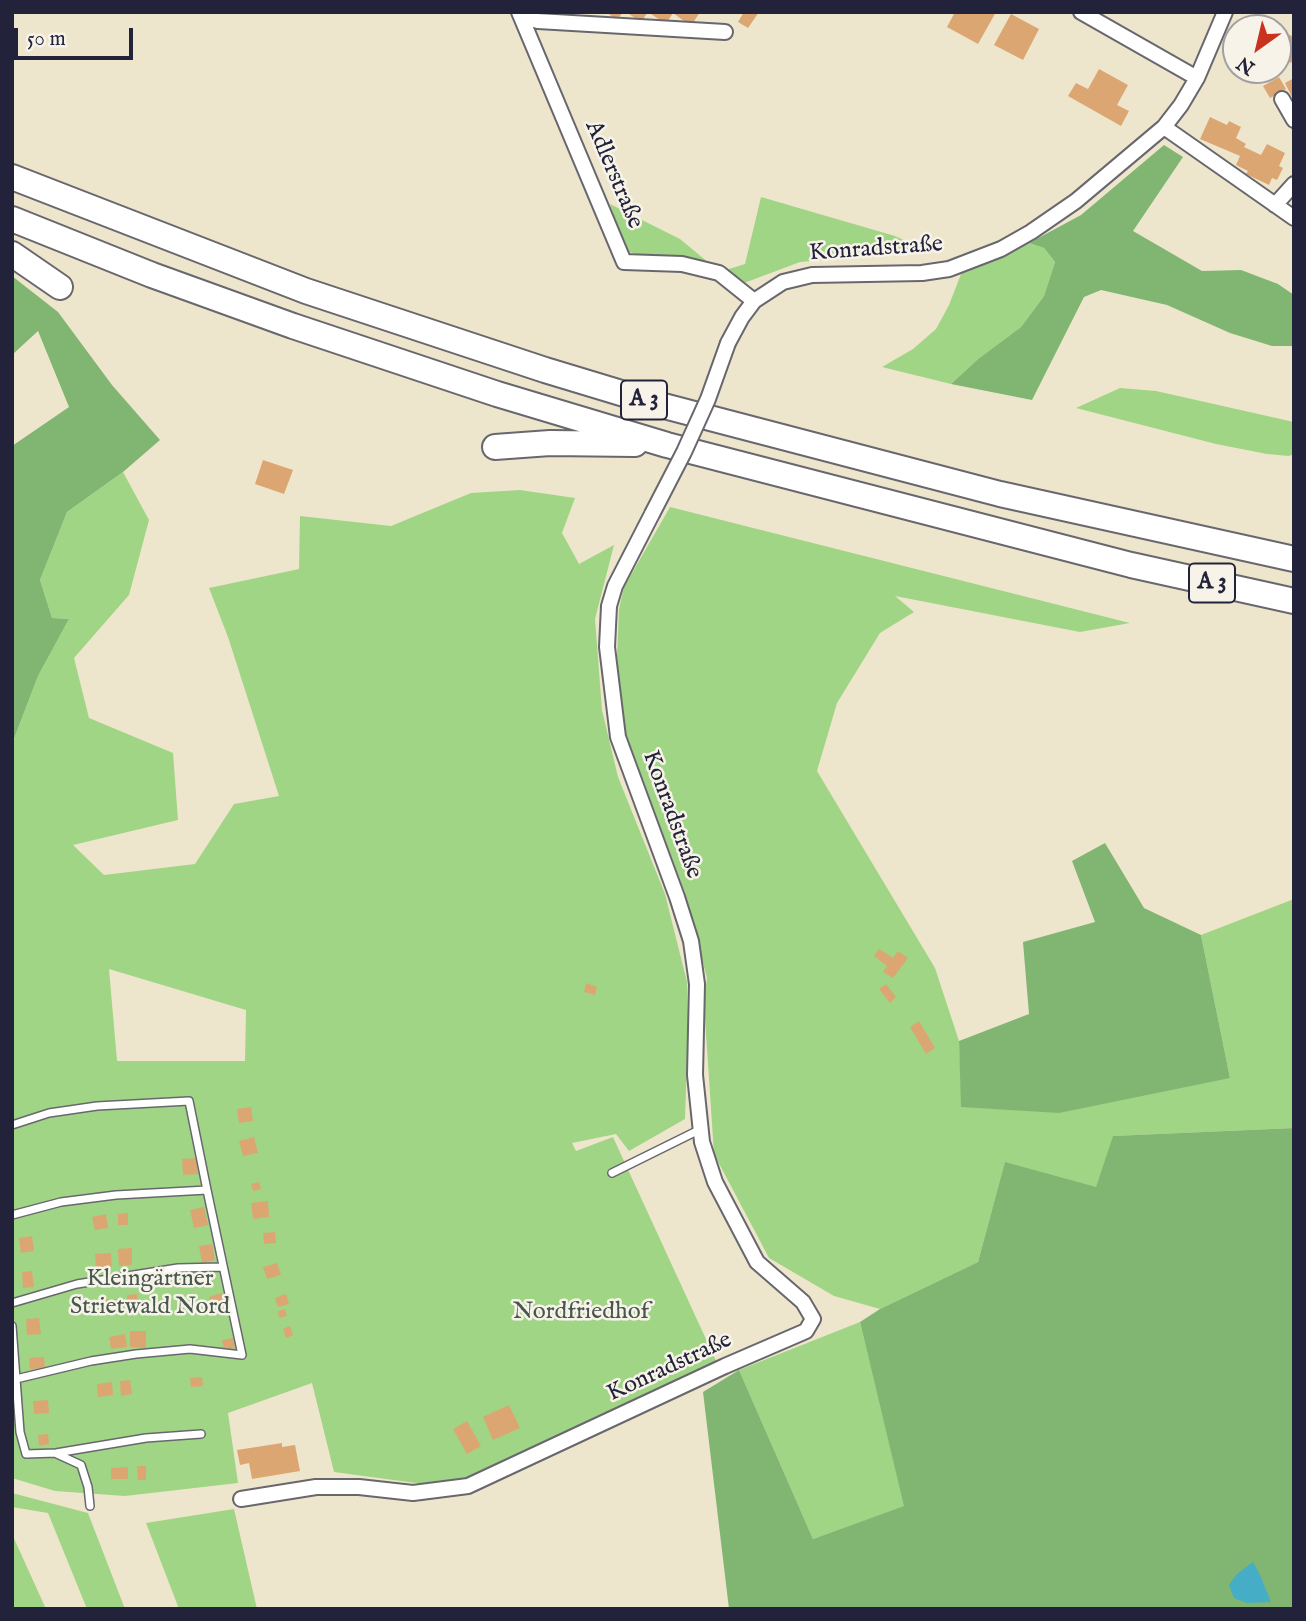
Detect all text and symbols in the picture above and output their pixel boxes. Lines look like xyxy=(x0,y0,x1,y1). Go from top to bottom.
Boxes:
scale bar xyxy=(18,14,136,58)
north arrow xyxy=(1222,14,1292,84)
text: 50 m xyxy=(27,26,66,53)
text: N xyxy=(1233,50,1260,79)
street label: Adlerstraße xyxy=(577,117,649,233)
street label: Konradstraße xyxy=(808,231,944,269)
road number: A 3 xyxy=(621,380,667,420)
road number: A 3 xyxy=(1189,564,1235,603)
street label: Konradstraße xyxy=(635,747,707,883)
park label: Kleingärtner Strietwald Nord xyxy=(70,1266,230,1322)
park label: Nordfriedhof xyxy=(513,1299,649,1327)
street label: Konradstraße xyxy=(603,1327,737,1409)

